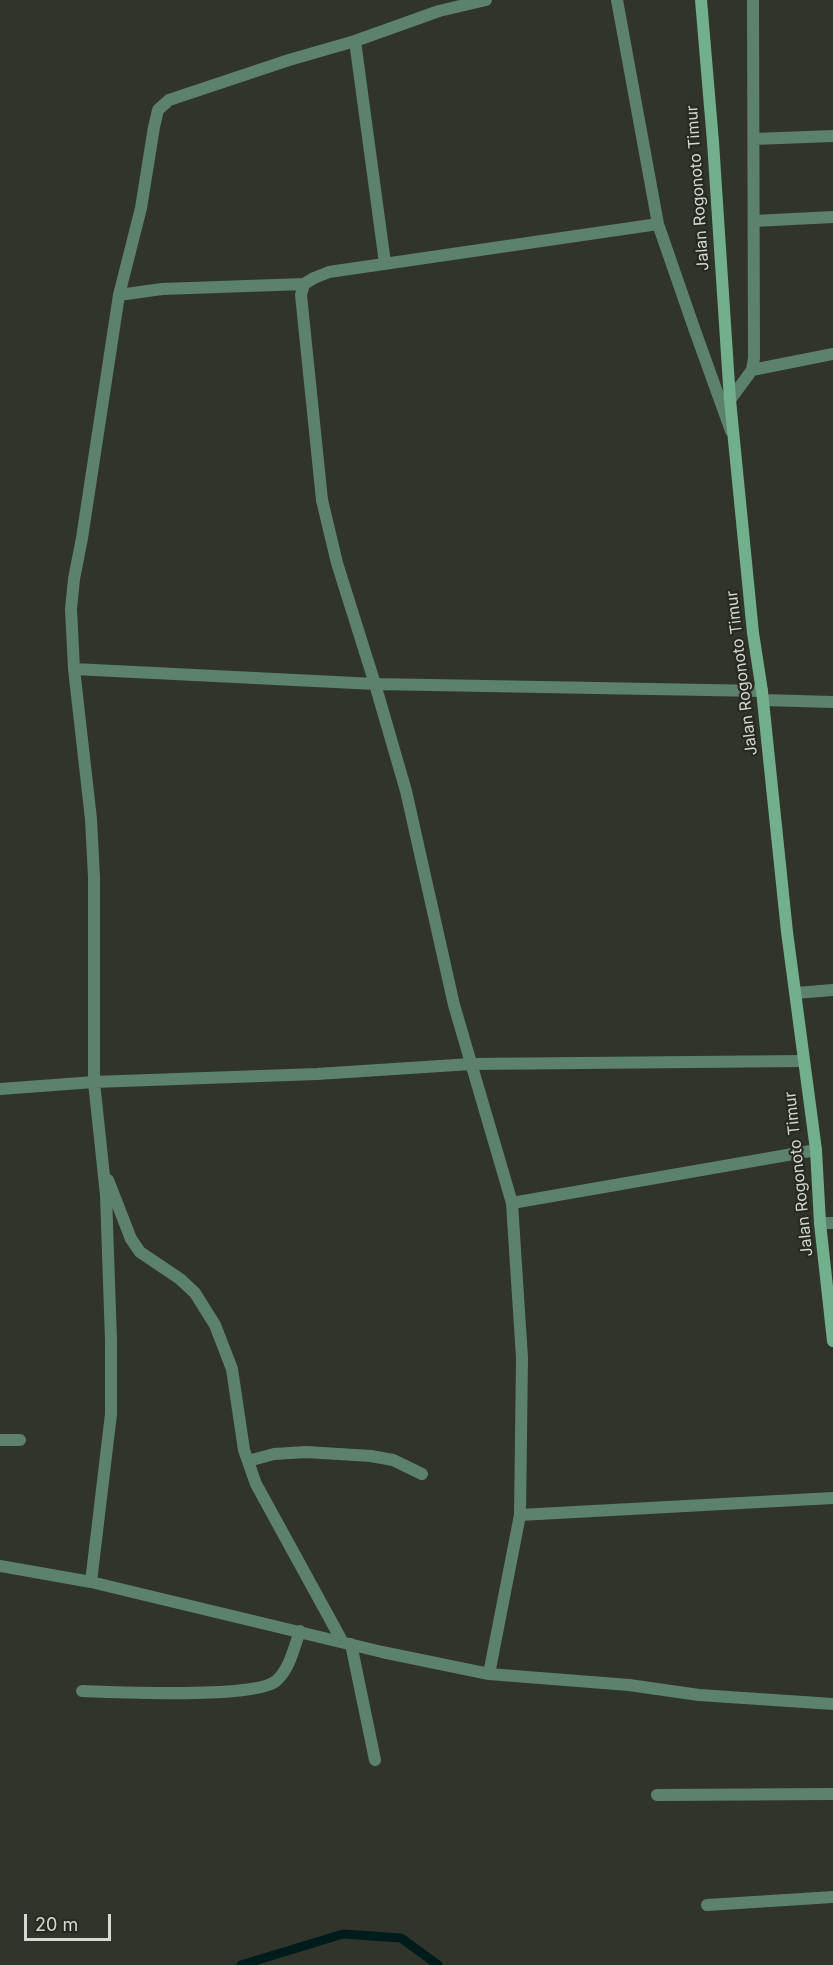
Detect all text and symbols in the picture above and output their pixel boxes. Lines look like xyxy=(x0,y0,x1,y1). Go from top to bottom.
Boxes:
street label: Jalan Rogonoto Timur xyxy=(683,105,713,271)
street label: Jalan Rogonoto Timur xyxy=(722,589,762,757)
street label: Jalan Rogonoto Timur xyxy=(781,1090,817,1258)
scale bar xyxy=(27,1902,114,1940)
text: 20 m xyxy=(35,1914,78,1935)

